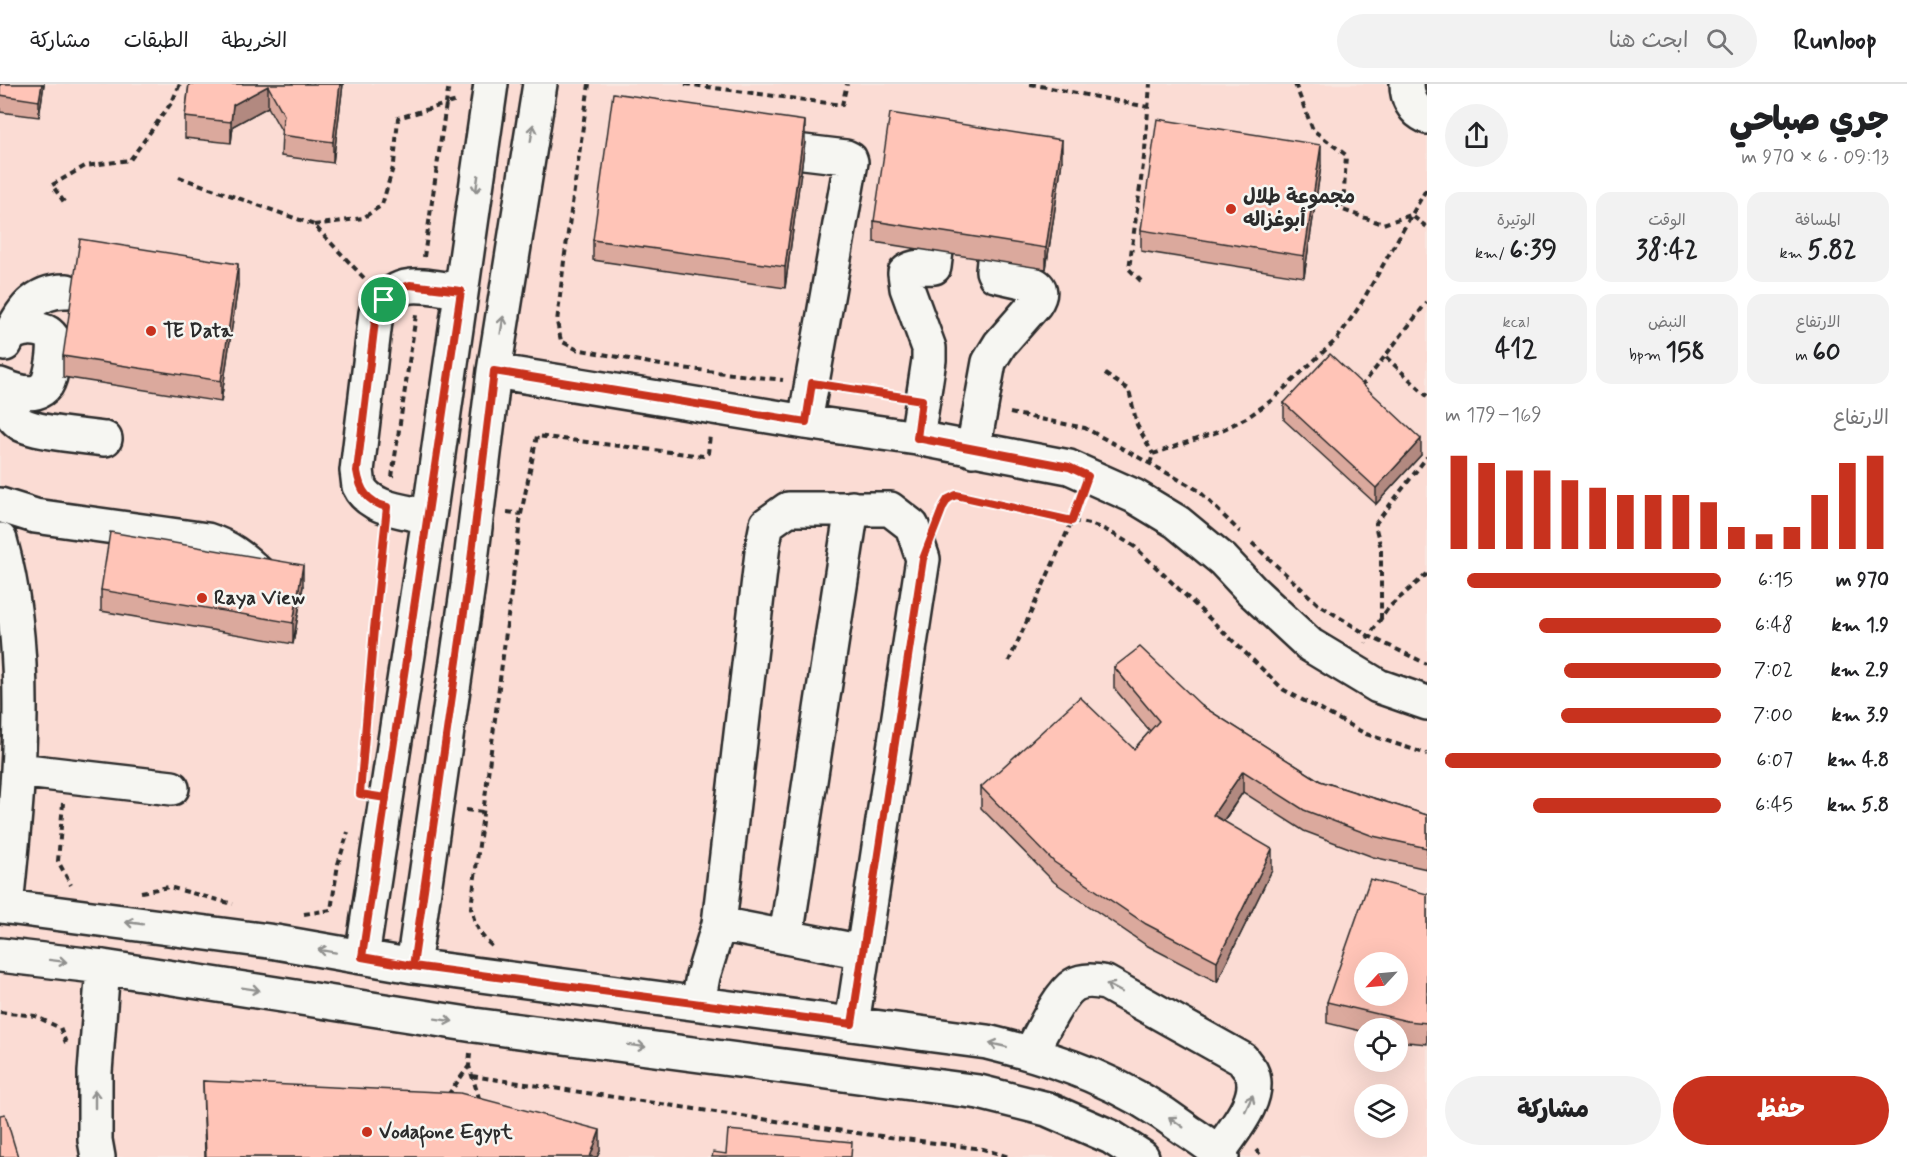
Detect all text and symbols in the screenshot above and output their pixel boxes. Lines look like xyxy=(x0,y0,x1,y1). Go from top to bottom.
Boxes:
search box xyxy=(1337,14,1757,68)
text: Runloop xyxy=(1793,23,1877,60)
icon: search xyxy=(1703,25,1736,58)
text: مشاركة xyxy=(30,27,91,55)
text: الطبقات xyxy=(124,27,189,55)
text: الخريطة xyxy=(222,27,287,55)
text: ابحث هنا xyxy=(1609,27,1688,55)
text: جري صباحي xyxy=(1730,99,1889,143)
button: share xyxy=(1445,104,1508,167)
one-way arrow xyxy=(527,123,538,143)
text: 09:13 · 6 × 970 m xyxy=(1741,144,1889,171)
one-way arrow xyxy=(471,173,482,193)
place label: مجموعة طلال أبوغزاله xyxy=(1243,184,1355,234)
marker: مجموعة طلال أبوغزاله xyxy=(1224,202,1238,216)
text: الوتيرة xyxy=(1497,210,1535,231)
text: الوقت xyxy=(1648,210,1686,231)
text: المسافة xyxy=(1795,210,1841,231)
text: 6:39 xyxy=(1510,234,1557,268)
text: 38:42 xyxy=(1636,234,1698,268)
text: 5.82 xyxy=(1807,234,1857,268)
text: /km xyxy=(1475,243,1510,264)
text: km xyxy=(1779,243,1807,264)
pin xyxy=(358,274,409,325)
icon: arrive xyxy=(367,283,400,316)
text: kcal xyxy=(1503,312,1529,333)
text: النبض xyxy=(1648,312,1686,333)
text: الارتفاع xyxy=(1796,312,1840,333)
one-way arrow xyxy=(496,316,507,336)
place label: TE Data xyxy=(163,318,234,345)
marker: TE Data xyxy=(144,324,158,338)
text: 412 xyxy=(1495,333,1537,367)
text: 158 xyxy=(1666,336,1705,370)
text: 60 xyxy=(1812,336,1841,370)
text: bpm xyxy=(1629,345,1666,366)
text: m xyxy=(1795,345,1812,366)
text: 169–179 m xyxy=(1445,402,1542,429)
text: الارتفاع xyxy=(1833,405,1889,432)
text: 6:15 xyxy=(1758,567,1793,594)
text: 970 m xyxy=(1836,567,1889,594)
place label: Raya View xyxy=(214,585,305,612)
marker: Raya View xyxy=(195,591,209,605)
text: 6:48 xyxy=(1755,612,1793,639)
text: 1.9 km xyxy=(1831,612,1889,639)
text: 7:02 xyxy=(1754,657,1793,684)
text: 2.9 km xyxy=(1831,657,1889,684)
text: 7:00 xyxy=(1753,702,1793,729)
text: 3.9 km xyxy=(1831,702,1889,729)
text: 6:07 xyxy=(1756,747,1793,774)
text: 4.8 km xyxy=(1827,747,1889,774)
text: 6:45 xyxy=(1755,792,1793,819)
text: 5.8 km xyxy=(1827,792,1889,819)
one-way arrow xyxy=(124,917,144,928)
one-way arrow xyxy=(317,945,337,956)
north arrow xyxy=(1354,952,1408,1006)
map controls xyxy=(1354,952,1408,1138)
one-way arrow xyxy=(48,956,68,967)
one-way arrow xyxy=(1106,982,1124,993)
one-way arrow xyxy=(241,984,260,995)
one-way arrow xyxy=(433,1015,453,1026)
button: locate xyxy=(1354,1018,1408,1072)
one-way arrow xyxy=(989,1038,1008,1050)
one-way arrow xyxy=(626,1041,646,1052)
button: مشاركة xyxy=(1445,1076,1661,1145)
button: حفظ xyxy=(1673,1076,1889,1145)
button: layers xyxy=(1354,1084,1408,1138)
one-way arrow xyxy=(89,1089,101,1109)
one-way arrow xyxy=(1243,1095,1255,1113)
one-way arrow xyxy=(1168,1115,1184,1128)
place label: Vodafone Egypt xyxy=(379,1119,514,1148)
marker: Vodafone Egypt xyxy=(360,1125,374,1139)

